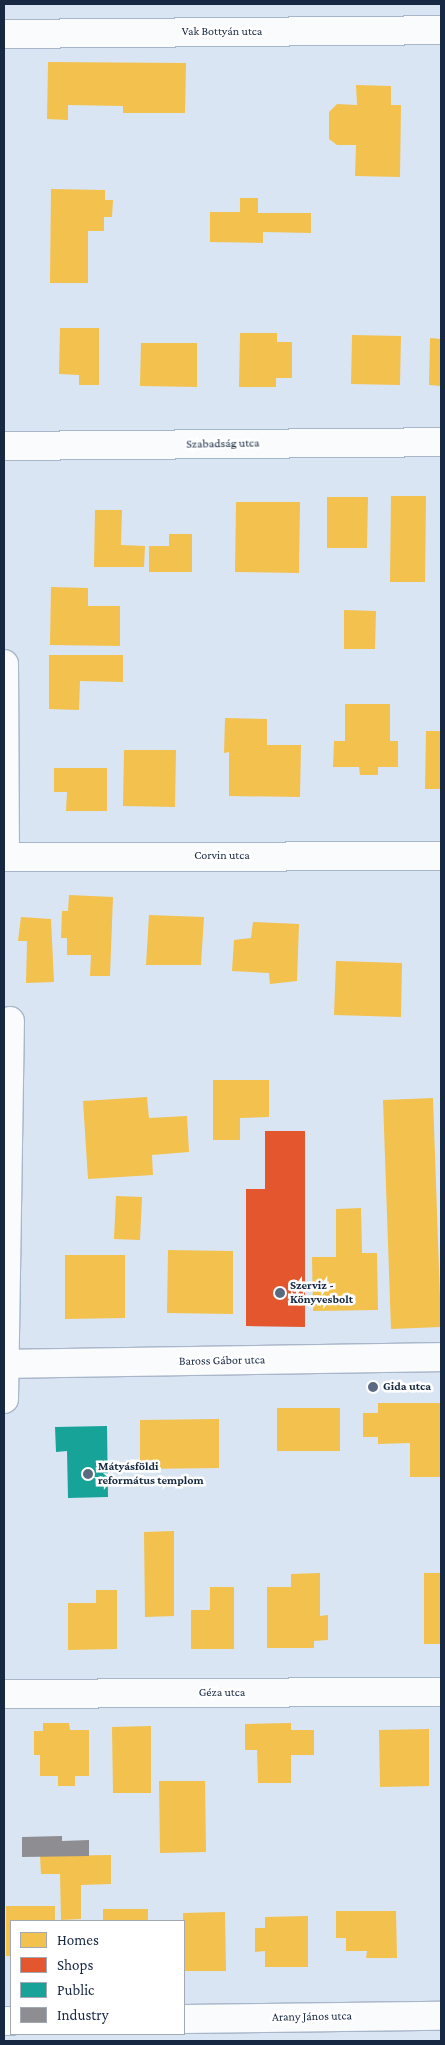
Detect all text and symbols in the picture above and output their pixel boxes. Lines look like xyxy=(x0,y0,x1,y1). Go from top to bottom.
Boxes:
street label: Vak Bottyán utca xyxy=(182,25,262,39)
street label: Szabadság utca xyxy=(186,436,260,452)
street label: Corvin utca xyxy=(194,849,250,863)
place label: Szerviz - Könyvesbolt xyxy=(290,1279,353,1307)
marker: Szerviz - Könyvesbolt xyxy=(274,1287,286,1299)
street label: Baross Gábor utca xyxy=(179,1353,265,1369)
place label: Gida utca xyxy=(383,1380,431,1394)
marker: Gida utca xyxy=(367,1381,379,1393)
place label: Mátyásföldi református templom xyxy=(98,1460,204,1488)
marker: Mátyásföldi református templom xyxy=(82,1468,94,1480)
street label: Géza utca xyxy=(199,1686,245,1700)
legend xyxy=(10,1920,185,2035)
text: Homes xyxy=(57,1932,99,1948)
text: Shops xyxy=(57,1957,93,1973)
text: Public xyxy=(57,1982,94,1998)
text: Industry xyxy=(57,2007,109,2023)
street label: Arany János utca xyxy=(272,2009,352,2025)

